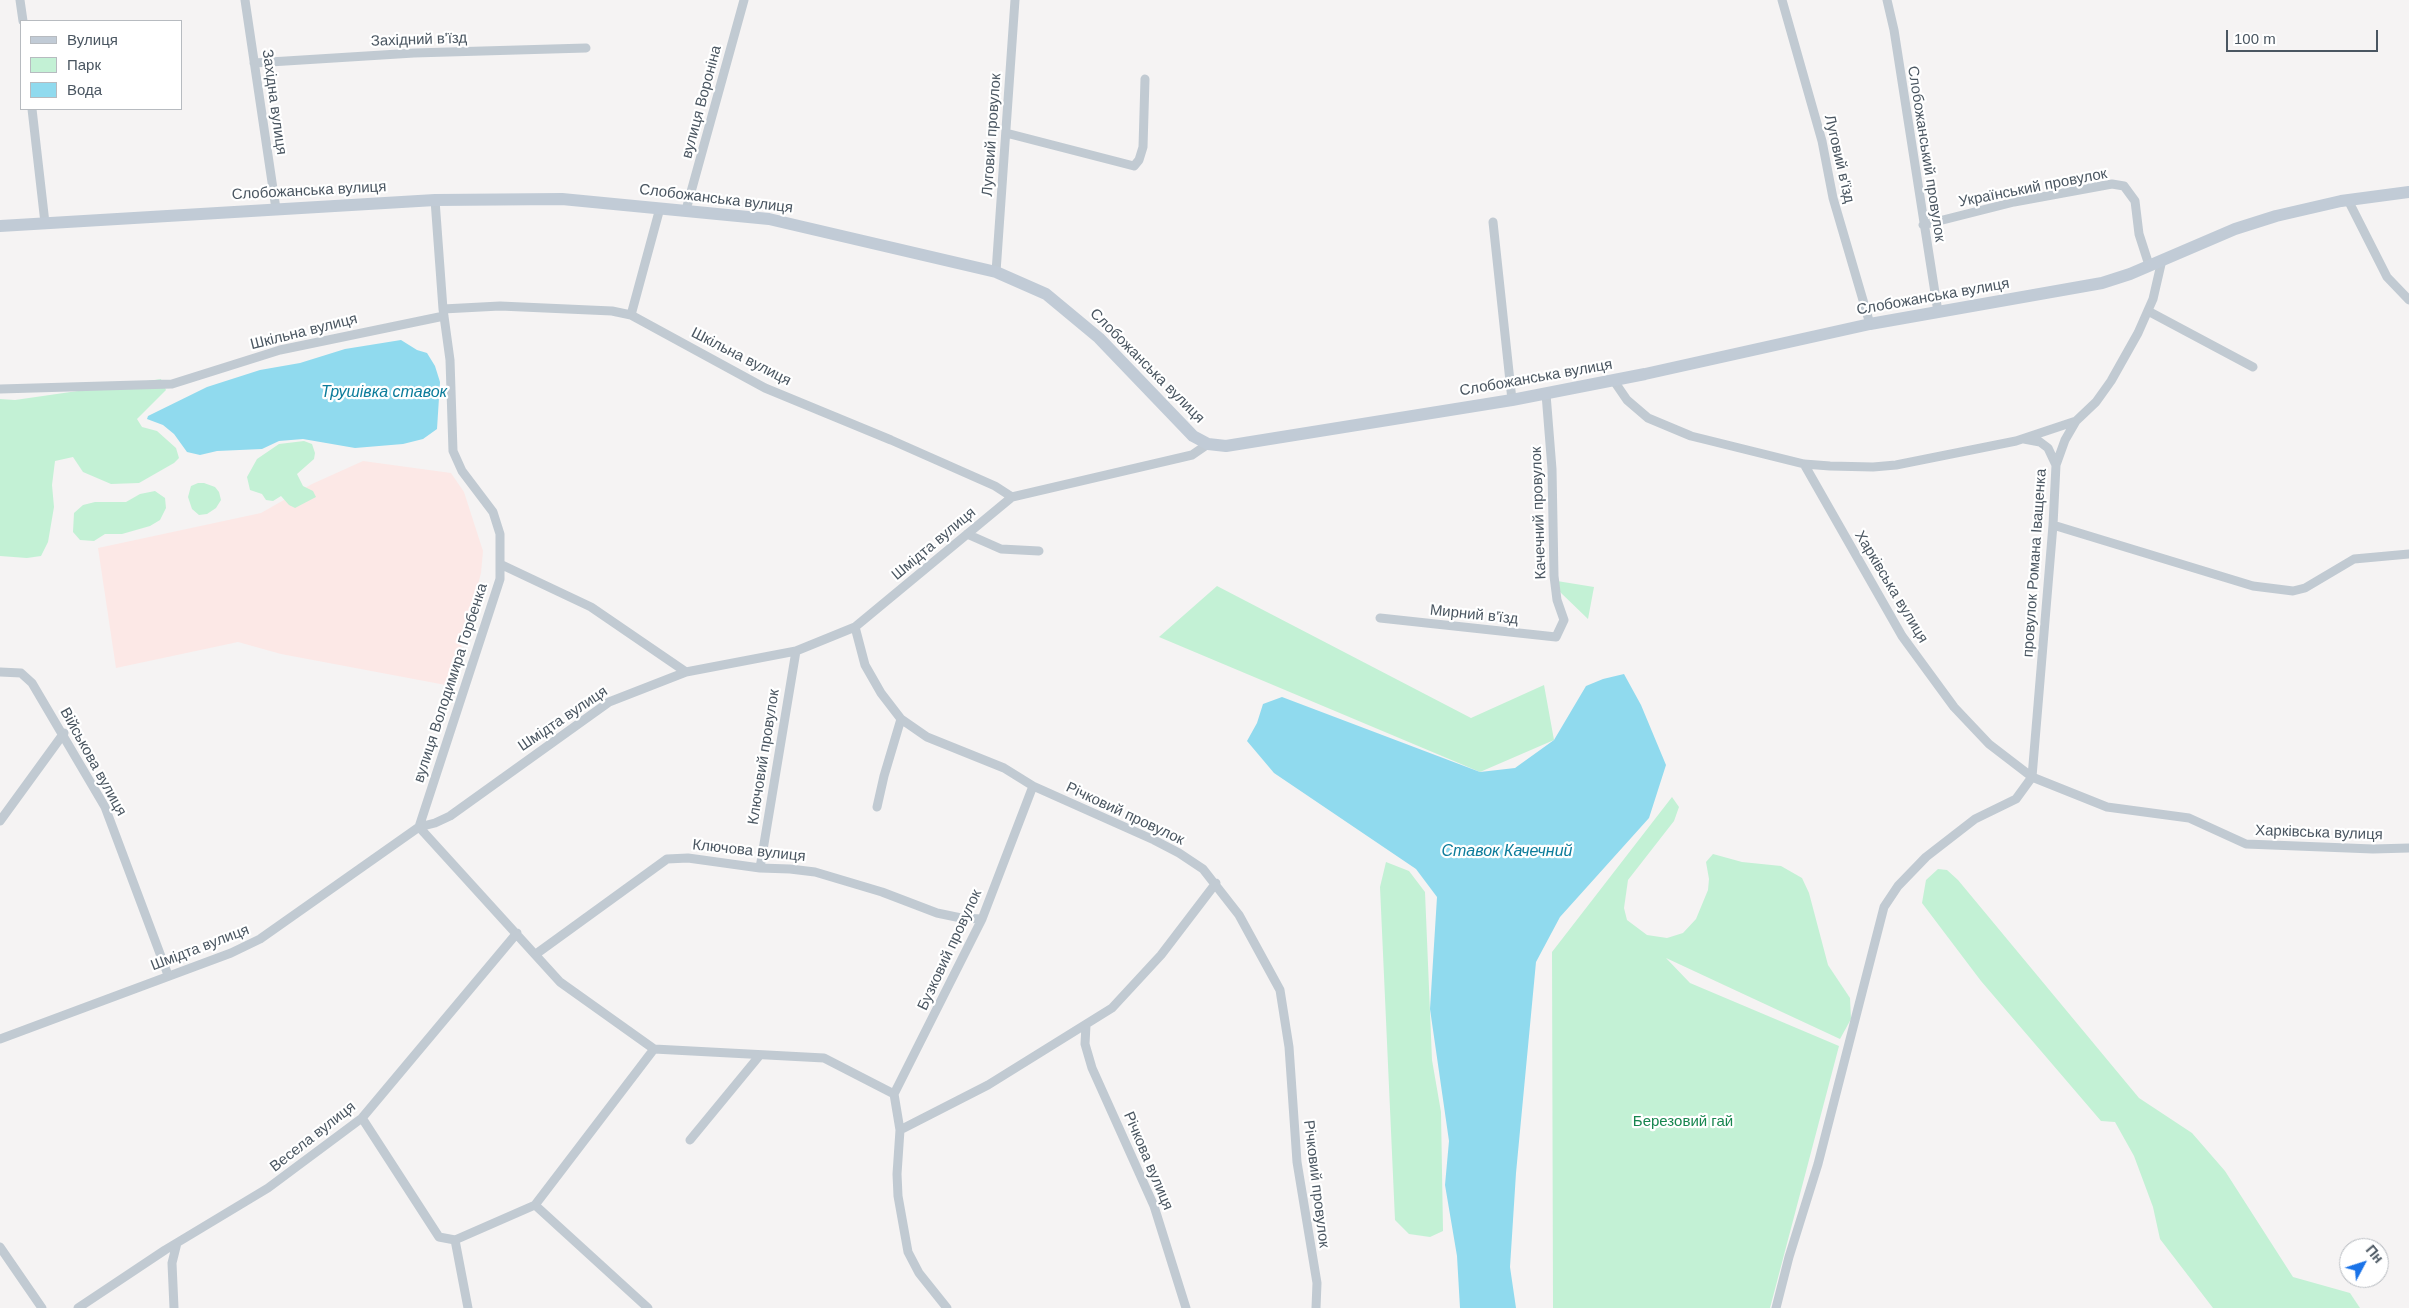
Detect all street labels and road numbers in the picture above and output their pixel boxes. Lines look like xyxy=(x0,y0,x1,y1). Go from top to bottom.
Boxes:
street label: Західний в'їзд xyxy=(370,29,468,51)
street label: вулиця Вороніна xyxy=(678,44,726,160)
street label: Західна вулиця xyxy=(258,48,290,156)
street label: Слобожанський провулок xyxy=(1903,65,1949,243)
street label: Луговий провулок xyxy=(979,73,1005,197)
street label: Луговий в'їзд xyxy=(1820,113,1858,205)
street label: Український провулок xyxy=(1957,165,2109,211)
street label: Слобожанська вулиця xyxy=(231,178,387,204)
street label: Слобожанська вулиця xyxy=(638,181,794,217)
street label: Слобожанська вулиця xyxy=(1855,275,2011,319)
street label: Слобожанська вулиця xyxy=(1086,305,1208,427)
street label: Шкільна вулиця xyxy=(249,310,359,354)
street label: Шкільна вулиця xyxy=(688,324,794,390)
street label: Слобожанська вулиця xyxy=(1458,356,1614,400)
street label: Качечний провулок xyxy=(1528,446,1550,580)
street label: провулок Романа Іващенка xyxy=(2019,468,2051,658)
street label: Шмідта вулиця xyxy=(888,504,980,584)
street label: Харківська вулиця xyxy=(1850,528,1932,646)
street label: вулиця Володимира Горбенка xyxy=(410,581,492,785)
street label: Мирний в'їзд xyxy=(1429,601,1519,629)
street label: Шмідта вулиця xyxy=(515,682,611,756)
street label: Ключовий провулок xyxy=(744,688,784,826)
street label: Військова вулиця xyxy=(56,705,130,819)
street label: Річковий провулок xyxy=(1063,779,1187,849)
street label: Харківська вулиця xyxy=(2255,822,2383,844)
street label: Ключова вулиця xyxy=(692,836,806,866)
street label: Бузковий провулок xyxy=(914,887,986,1013)
street label: Шмідта вулиця xyxy=(148,921,252,975)
street label: Весела вулиця xyxy=(267,1098,359,1176)
street label: Річкова вулиця xyxy=(1119,1109,1177,1213)
street label: Річковий провулок xyxy=(1299,1119,1333,1249)

